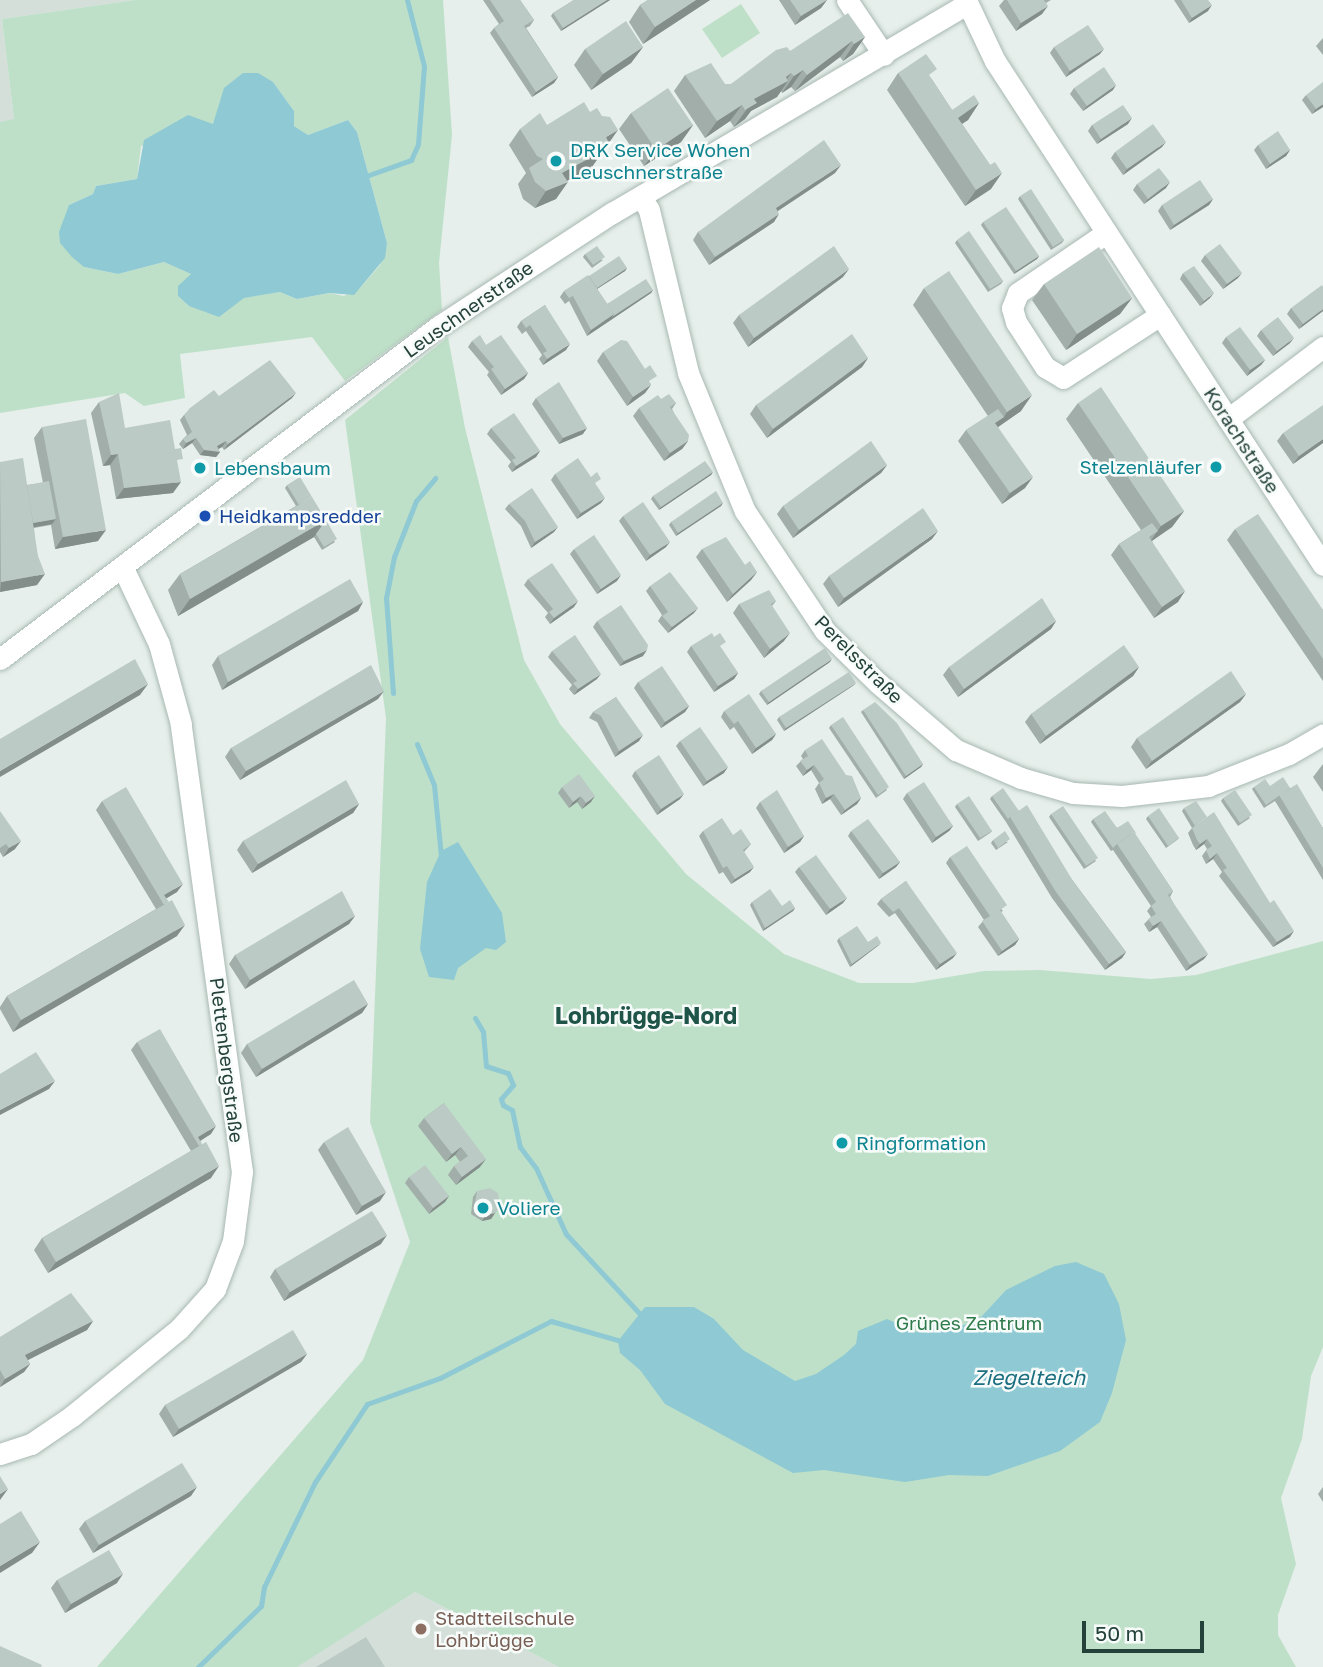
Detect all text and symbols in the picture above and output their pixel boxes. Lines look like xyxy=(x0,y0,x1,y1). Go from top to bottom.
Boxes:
place label: DRK Service Wohen Leuschnerstraße xyxy=(570,139,750,183)
marker: DRK Service Wohen Leuschnerstraße xyxy=(548,153,564,169)
street label: Leuschnerstraße xyxy=(399,256,537,362)
street label: Korachstraße xyxy=(1199,383,1285,497)
place label: Stelzenläufer xyxy=(1079,456,1202,478)
place label: Lebensbaum xyxy=(214,457,331,479)
marker: Stelzenläufer xyxy=(1208,459,1224,475)
marker: Lebensbaum xyxy=(192,460,208,476)
place label: Heidkampsredder xyxy=(219,505,381,527)
marker: Heidkampsredder xyxy=(197,508,213,524)
street label: Perelsstraße xyxy=(810,610,908,708)
street label: Plettenbergstraße xyxy=(206,976,248,1144)
district label: Lohbrügge-Nord xyxy=(555,1001,737,1029)
place label: Ringformation xyxy=(856,1132,986,1154)
marker: Ringformation xyxy=(834,1135,850,1151)
place label: Voliere xyxy=(497,1197,560,1219)
marker: Voliere xyxy=(475,1200,491,1216)
park label: Grünes Zentrum xyxy=(896,1312,1042,1334)
water label: Ziegelteich xyxy=(973,1364,1085,1390)
place label: Stadtteilschule Lohbrügge xyxy=(435,1607,575,1651)
scale bar xyxy=(1085,1608,1208,1652)
text: 50 m xyxy=(1095,1620,1144,1646)
marker: Stadtteilschule Lohbrügge xyxy=(413,1621,429,1637)

